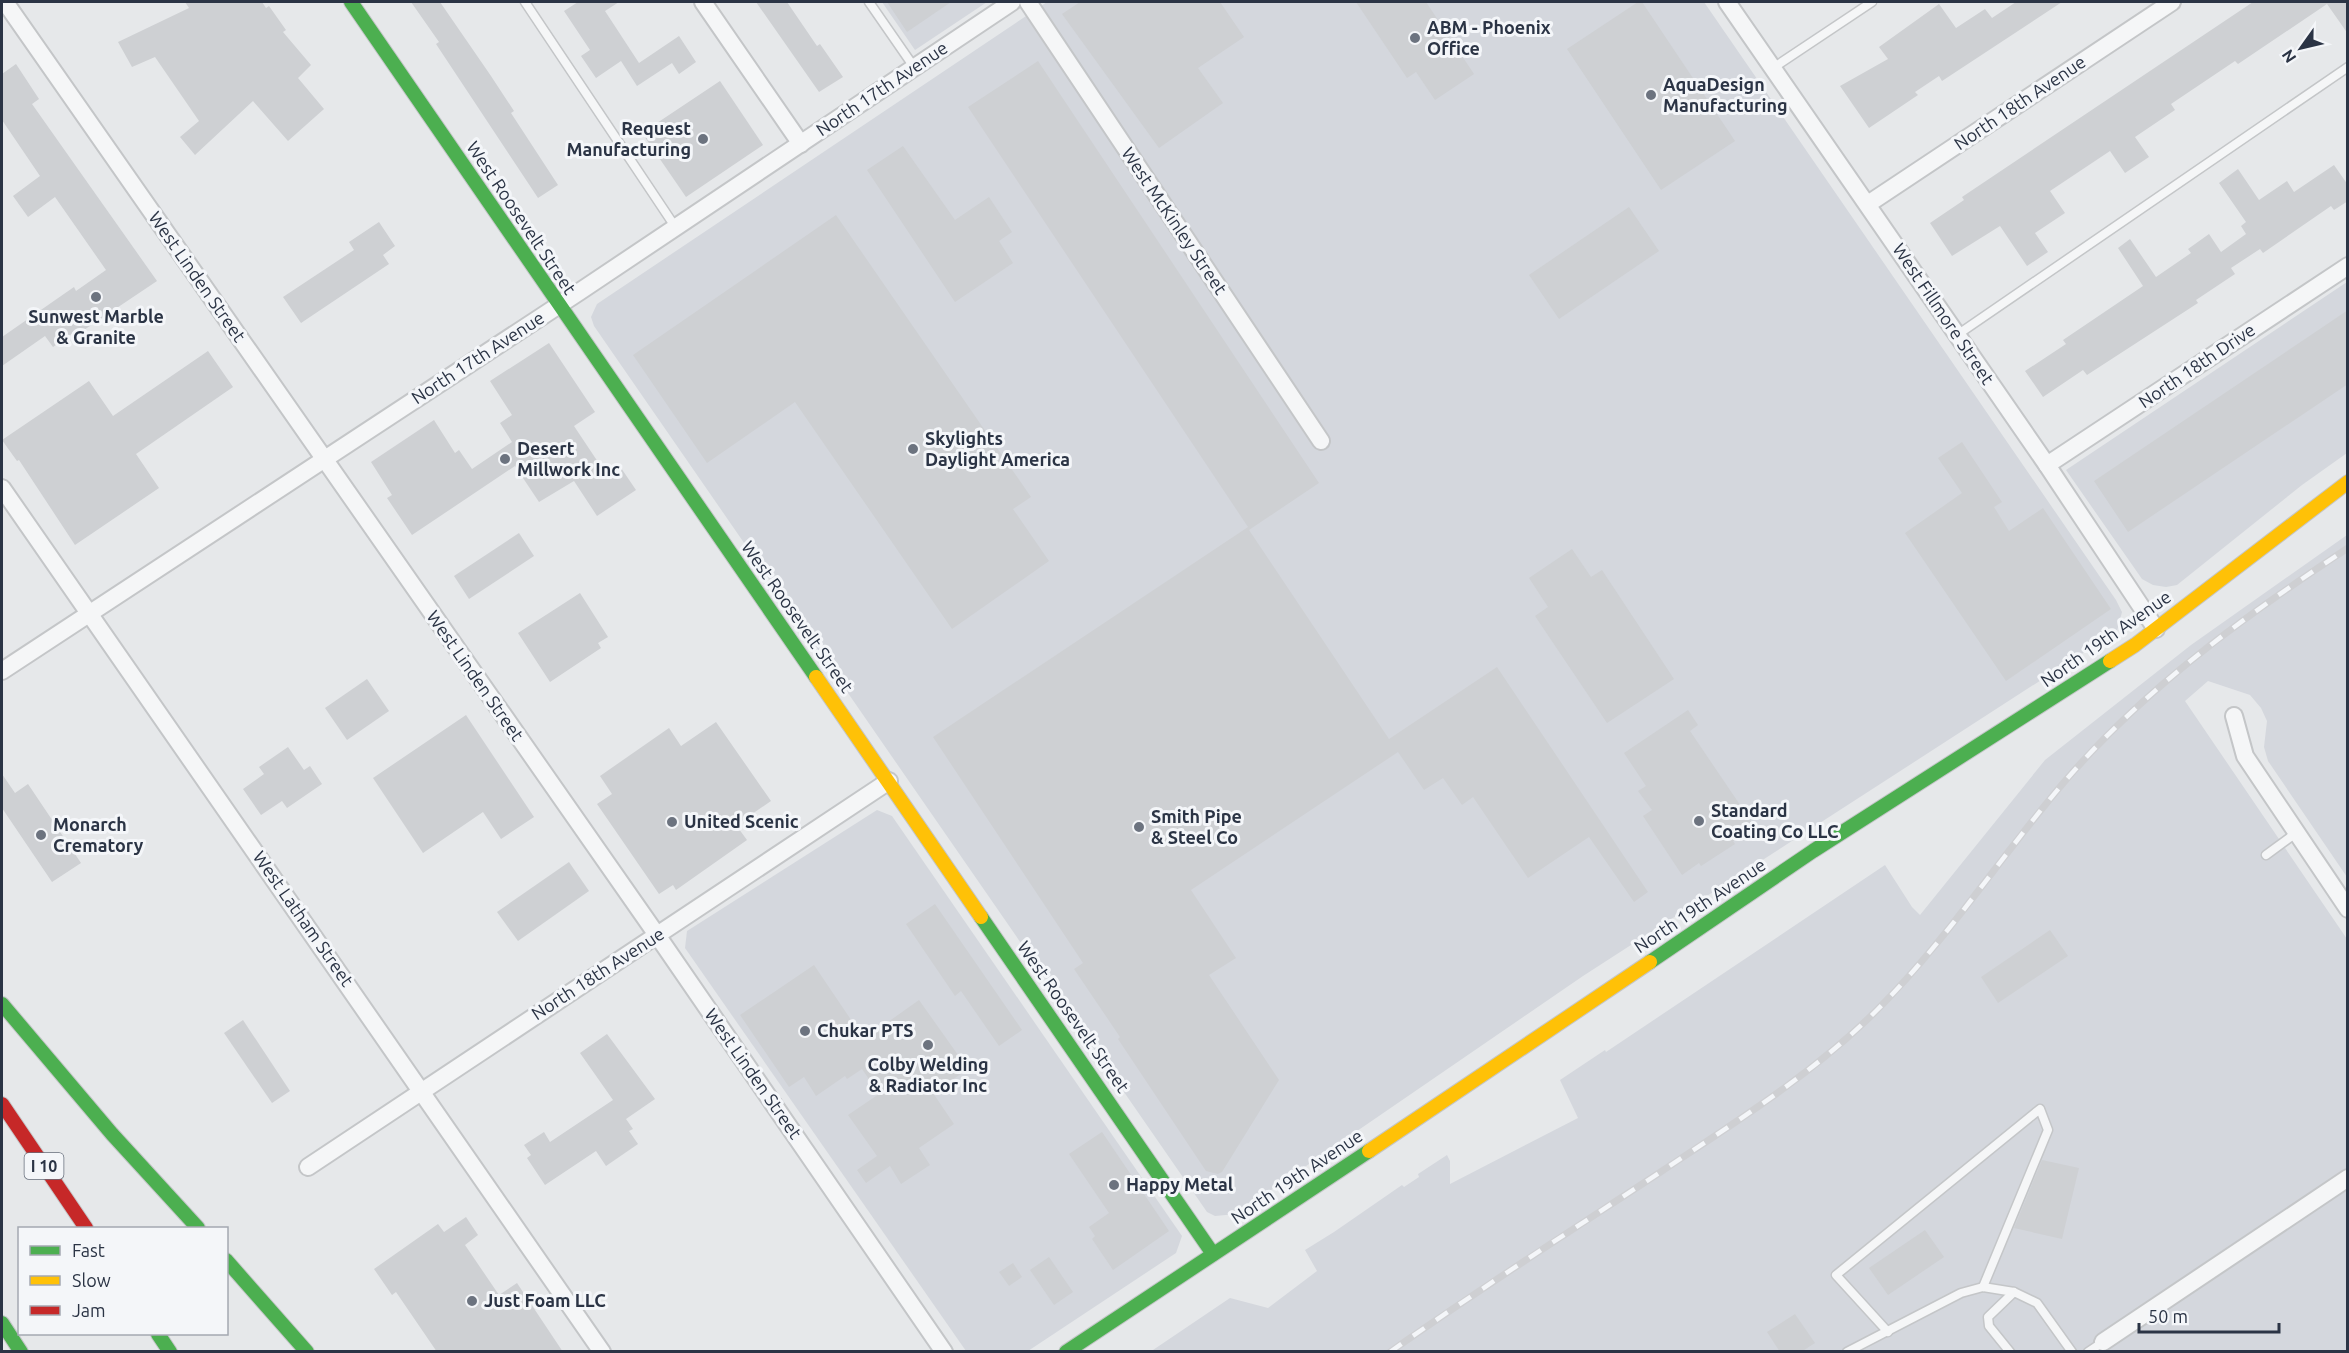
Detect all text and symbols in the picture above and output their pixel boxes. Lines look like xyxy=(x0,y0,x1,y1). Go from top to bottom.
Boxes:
place label: ABM - Phoenix Office xyxy=(1427,17,1551,58)
north arrow xyxy=(2271,18,2331,78)
marker: ABM - Phoenix Office xyxy=(1408,31,1422,45)
street label: North 17th Avenue xyxy=(812,37,951,140)
text: N xyxy=(2278,46,2299,66)
street label: North 18th Avenue xyxy=(1950,51,2089,154)
place label: AquaDesign Manufacturing xyxy=(1663,74,1788,115)
marker: AquaDesign Manufacturing xyxy=(1644,88,1658,102)
place label: Request Manufacturing xyxy=(566,118,691,159)
marker: Request Manufacturing xyxy=(696,132,710,146)
street label: West Roosevelt Street xyxy=(463,137,580,298)
street label: West McKinley Street xyxy=(1118,143,1231,298)
street label: West Linden Street xyxy=(145,208,250,345)
street label: West Fillmore Street xyxy=(1889,239,1998,388)
marker: Sunwest Marble & Granite xyxy=(89,290,103,304)
place label: Sunwest Marble & Granite xyxy=(28,306,164,347)
street label: North 17th Avenue xyxy=(407,307,548,408)
street label: North 18th Drive xyxy=(2134,319,2258,411)
place label: Skylights Daylight America xyxy=(925,428,1070,469)
place label: Desert Millwork Inc xyxy=(517,438,620,479)
marker: Skylights Daylight America xyxy=(906,442,920,456)
marker: Desert Millwork Inc xyxy=(498,452,512,466)
street label: West Roosevelt Street xyxy=(738,537,858,696)
street label: North 19th Avenue xyxy=(2037,586,2174,691)
street label: West Linden Street xyxy=(423,607,528,744)
place label: Standard Coating Co LLC xyxy=(1711,800,1839,841)
place label: Smith Pipe & Steel Co xyxy=(1151,806,1242,847)
place label: United Scenic xyxy=(684,811,799,831)
place label: Monarch Crematory xyxy=(53,814,144,855)
marker: Standard Coating Co LLC xyxy=(1692,814,1706,828)
marker: United Scenic xyxy=(665,815,679,829)
marker: Smith Pipe & Steel Co xyxy=(1132,820,1146,834)
marker: Monarch Crematory xyxy=(34,828,48,842)
street label: West Latham Street xyxy=(250,847,358,990)
street label: North 19th Avenue xyxy=(1630,854,1769,957)
street label: North 18th Avenue xyxy=(527,923,668,1024)
street label: West Roosevelt Street xyxy=(1014,937,1134,1096)
street label: West Linden Street xyxy=(701,1005,806,1142)
place label: Chukar PTS xyxy=(817,1020,914,1040)
marker: Chukar PTS xyxy=(798,1024,812,1038)
marker: Colby Welding & Radiator Inc xyxy=(921,1038,935,1052)
place label: Colby Welding & Radiator Inc xyxy=(867,1054,989,1095)
street label: North 19th Avenue xyxy=(1227,1125,1366,1228)
road number: I 10 xyxy=(24,1153,63,1179)
place label: Happy Metal xyxy=(1126,1174,1234,1194)
marker: Happy Metal xyxy=(1107,1178,1121,1192)
legend xyxy=(18,1227,228,1335)
text: Fast xyxy=(72,1240,105,1260)
text: Slow xyxy=(72,1270,111,1290)
place label: Just Foam LLC xyxy=(484,1290,606,1310)
marker: Just Foam LLC xyxy=(465,1294,479,1308)
scale bar xyxy=(2139,1296,2278,1334)
text: Jam xyxy=(72,1300,106,1320)
text: 50 m xyxy=(2148,1306,2188,1326)

